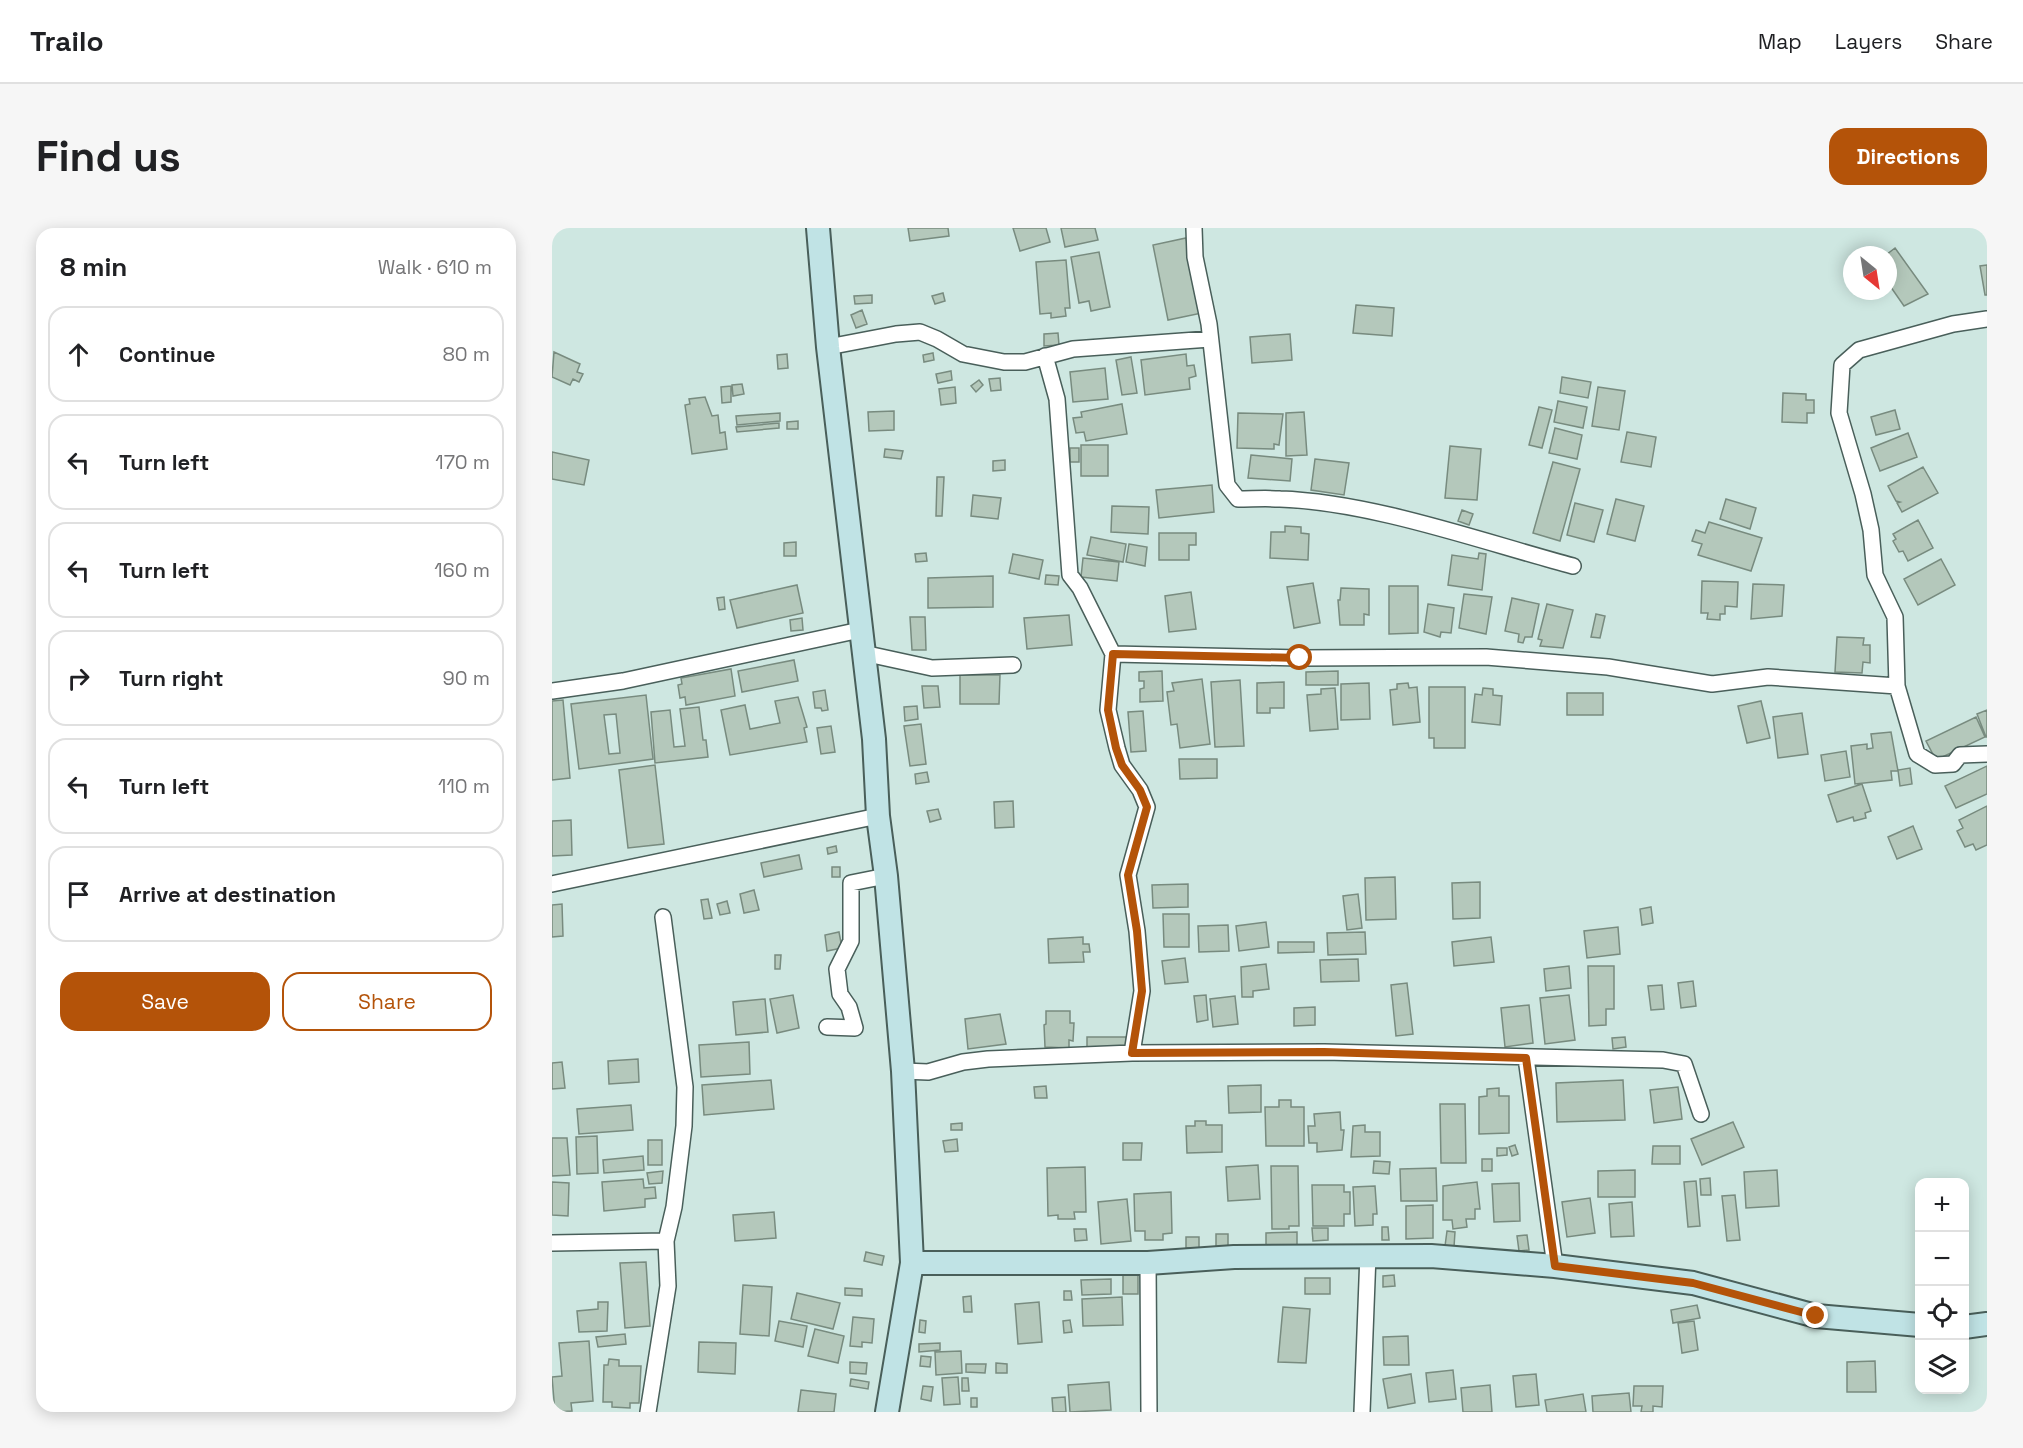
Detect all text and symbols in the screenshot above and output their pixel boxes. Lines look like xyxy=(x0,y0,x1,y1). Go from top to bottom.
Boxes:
text: Trailo xyxy=(30,23,104,59)
text: Map xyxy=(1758,28,1802,55)
text: Layers xyxy=(1835,28,1902,55)
text: Share xyxy=(1935,28,1993,55)
button: Directions xyxy=(1829,128,1987,185)
text: Find us xyxy=(36,130,181,183)
north arrow xyxy=(1843,246,1897,300)
text: 8 min xyxy=(60,250,127,284)
text: Walk · 610 m xyxy=(378,254,492,280)
icon: ahead xyxy=(62,338,95,371)
text: Continue xyxy=(119,340,215,368)
text: 80 m xyxy=(442,341,490,367)
icon: left xyxy=(62,446,95,479)
text: Turn left xyxy=(119,448,209,476)
text: 170 m xyxy=(435,449,490,475)
icon: left xyxy=(62,554,95,587)
text: Turn left xyxy=(119,556,209,584)
text: 160 m xyxy=(434,557,490,583)
route start xyxy=(1286,644,1312,670)
icon: right xyxy=(62,662,95,695)
text: Turn right xyxy=(119,664,224,692)
text: 90 m xyxy=(443,665,490,691)
icon: left xyxy=(62,770,95,803)
text: Turn left xyxy=(119,772,209,800)
text: 110 m xyxy=(438,773,490,799)
icon: arrive xyxy=(62,878,95,911)
text: Arrive at destination xyxy=(119,880,336,908)
button: Save xyxy=(60,972,270,1031)
button: Share xyxy=(282,972,492,1031)
map controls xyxy=(1915,1178,1969,1394)
button: + xyxy=(1915,1178,1969,1232)
button: − xyxy=(1915,1232,1969,1286)
button: locate xyxy=(1915,1286,1969,1340)
route end xyxy=(1802,1302,1828,1328)
button: layers xyxy=(1915,1340,1969,1394)

